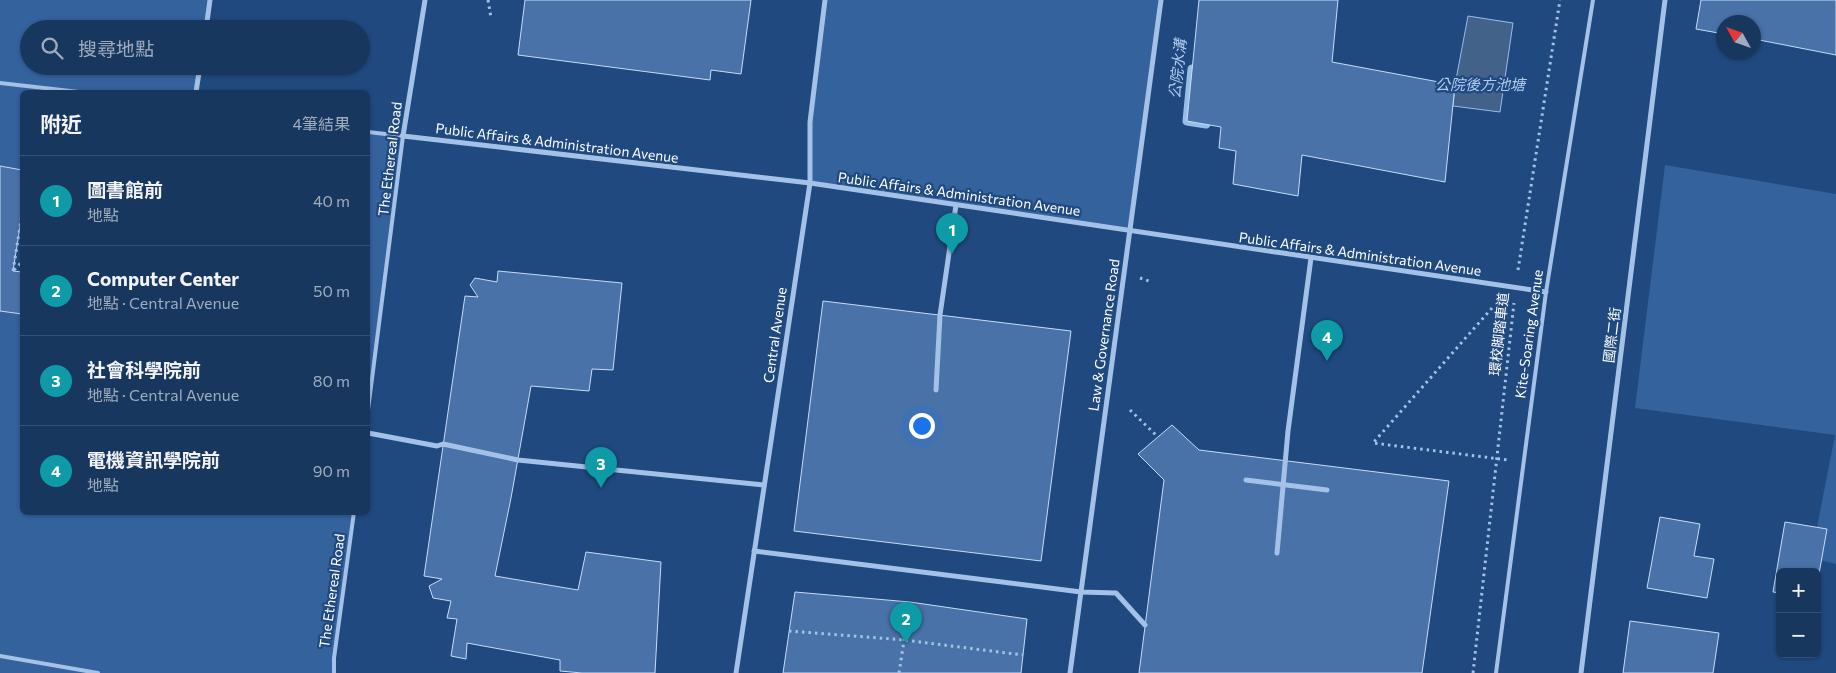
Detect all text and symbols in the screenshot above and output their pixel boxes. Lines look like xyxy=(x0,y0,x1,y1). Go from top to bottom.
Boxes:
north arrow xyxy=(1716,15,1761,60)
search box xyxy=(20,20,370,75)
icon: search xyxy=(38,34,66,62)
water label: 公院水溝 xyxy=(1165,36,1189,100)
text: 搜尋地點 xyxy=(78,37,154,60)
water label: 公院後方池塘 xyxy=(1435,75,1528,93)
street label: The Ethereal Road xyxy=(374,101,405,217)
text: 附近 xyxy=(40,111,82,136)
text: 4筆結果 xyxy=(292,114,350,133)
street label: Public Affairs & Administration Avenue xyxy=(435,119,680,166)
street label: Public Affairs & Administration Avenue xyxy=(837,168,1081,219)
text: 圖書館前 xyxy=(87,178,163,201)
text: 1 xyxy=(52,191,60,210)
text: 40 m xyxy=(313,191,350,210)
text: 地點 xyxy=(87,205,119,224)
pin: 1 xyxy=(936,213,968,254)
street label: Public Affairs & Administration Avenue xyxy=(1238,228,1482,279)
street label: Law & Governance Road xyxy=(1084,258,1123,412)
text: Computer Center xyxy=(87,267,239,290)
street label: Kite-Soaring Avenue xyxy=(1511,268,1546,399)
text: 2 xyxy=(51,281,61,300)
text: 50 m xyxy=(313,281,350,300)
street label: Central Avenue xyxy=(759,286,790,384)
street label: 環校脚踏車道 xyxy=(1486,291,1511,377)
text: 地點 · Central Avenue xyxy=(87,293,239,312)
street label: 國際二街 xyxy=(1600,306,1623,364)
pin: 4 xyxy=(1311,320,1343,361)
text: 社會科學院前 xyxy=(87,358,201,381)
text: 3 xyxy=(51,371,61,390)
text: 80 m xyxy=(313,371,350,390)
text: 地點 · Central Avenue xyxy=(87,385,239,404)
your location xyxy=(909,413,935,439)
pin: 3 xyxy=(585,447,617,488)
text: 電機資訊學院前 xyxy=(87,448,220,471)
text: 4 xyxy=(51,461,61,480)
text: 90 m xyxy=(313,461,350,480)
text: 地點 xyxy=(87,475,119,494)
street label: The Ethereal Road xyxy=(315,533,348,649)
map controls xyxy=(1776,568,1821,658)
button: + xyxy=(1776,568,1821,613)
pin: 2 xyxy=(890,602,922,643)
button: − xyxy=(1776,613,1821,658)

